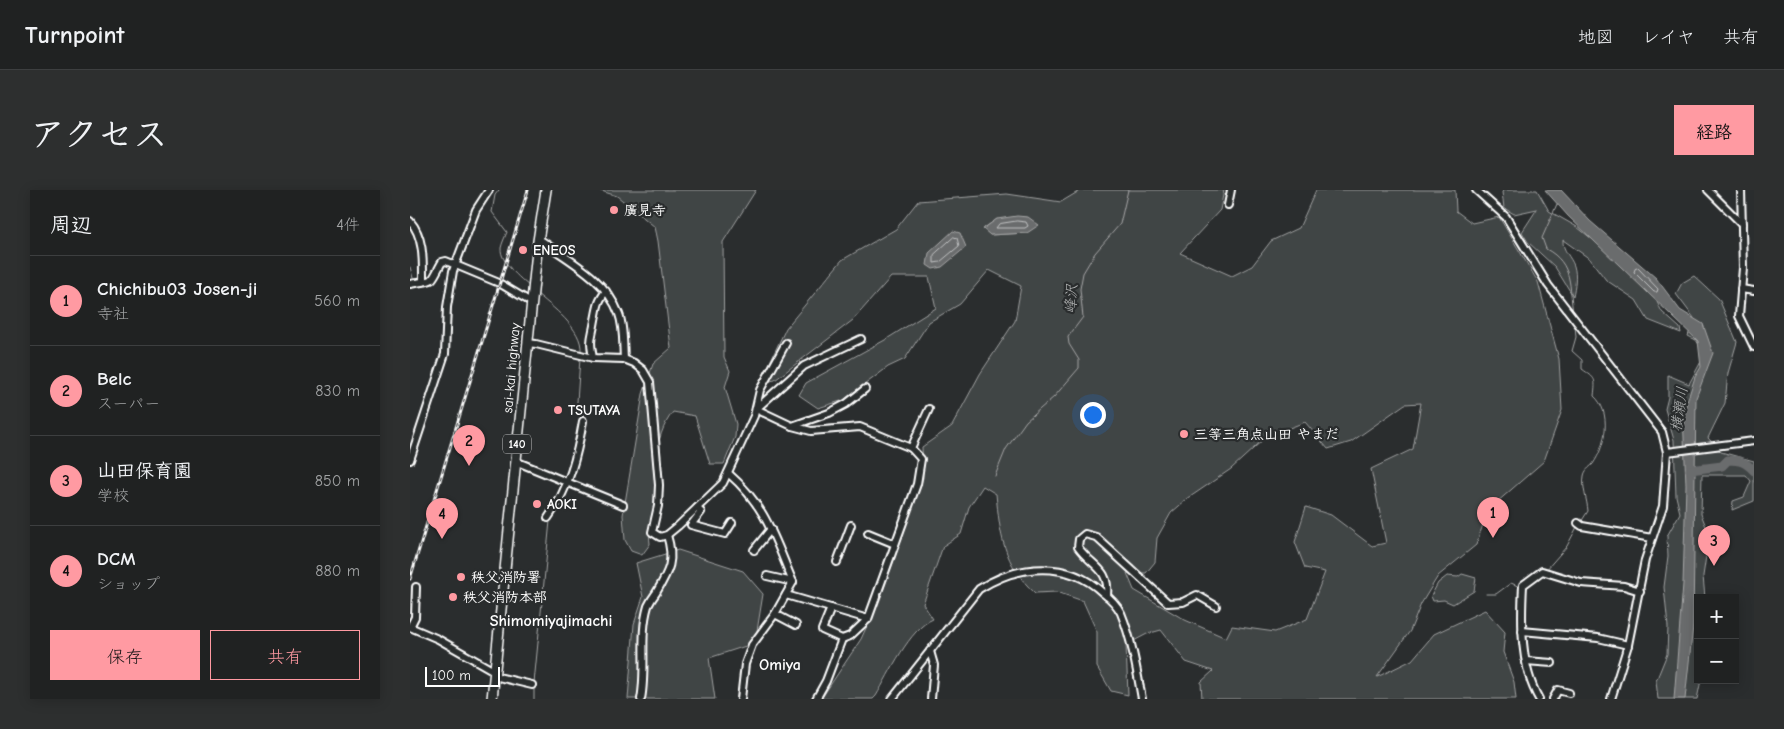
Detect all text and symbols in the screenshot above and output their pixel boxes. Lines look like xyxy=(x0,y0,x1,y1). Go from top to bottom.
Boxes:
text: Turnpoint xyxy=(25,21,124,49)
text: 地図 xyxy=(1578,27,1614,48)
text: レイヤ xyxy=(1642,27,1695,48)
text: 共有 xyxy=(1723,27,1759,48)
button: 経路 xyxy=(1674,105,1754,155)
text: アクセス xyxy=(30,114,168,155)
place label: 廣見寺 xyxy=(624,202,666,219)
marker: 廣見寺 xyxy=(608,204,620,216)
text: 周辺 xyxy=(50,213,92,237)
text: 4件 xyxy=(336,216,360,234)
place label: ENEOS xyxy=(533,242,576,259)
marker: ENEOS xyxy=(517,244,529,256)
text: Chichibu03 Josen-ji xyxy=(97,278,257,300)
water label: 峰沢 xyxy=(1061,283,1081,314)
text: 1 xyxy=(63,292,69,310)
text: 560 m xyxy=(314,292,360,310)
text: 寺社 xyxy=(97,305,129,323)
street label: sai-kai highway xyxy=(499,321,524,414)
text: Belc xyxy=(97,368,131,390)
text: 2 xyxy=(62,382,70,400)
text: 830 m xyxy=(315,382,360,400)
water label: 横瀬川 xyxy=(1667,385,1691,433)
text: スーパー xyxy=(97,395,160,413)
place label: TSUTAYA xyxy=(568,402,620,419)
your location xyxy=(1080,402,1106,428)
marker: TSUTAYA xyxy=(552,404,564,416)
pin: 2 xyxy=(453,425,485,466)
place label: 三等三角点山田 やまだ xyxy=(1194,426,1339,443)
marker: 三等三角点山田 やまだ xyxy=(1178,428,1190,440)
road number: 140 xyxy=(503,434,531,454)
text: 山田保育園 xyxy=(97,460,192,482)
text: 3 xyxy=(62,472,70,490)
text: 850 m xyxy=(315,472,360,490)
text: 学校 xyxy=(97,487,129,505)
place label: AOKI xyxy=(547,496,577,513)
pin: 1 xyxy=(1477,497,1509,538)
pin: 4 xyxy=(426,498,458,539)
marker: AOKI xyxy=(531,498,543,510)
pin: 3 xyxy=(1698,525,1730,566)
text: DCM xyxy=(97,548,136,570)
text: 4 xyxy=(62,562,70,580)
text: 880 m xyxy=(315,562,360,580)
place label: 秩父消防署 xyxy=(471,569,541,586)
marker: 秩父消防署 xyxy=(455,571,467,583)
text: ショップ xyxy=(97,575,160,593)
place label: 秩父消防本部 xyxy=(463,589,547,606)
marker: 秩父消防本部 xyxy=(447,591,459,603)
map controls xyxy=(1694,594,1739,684)
button: + xyxy=(1694,594,1739,639)
district label: Shimomiyajimachi xyxy=(490,612,612,630)
button: 保存 xyxy=(50,630,200,680)
button: 共有 xyxy=(210,630,360,680)
button: − xyxy=(1694,639,1739,684)
district label: Omiya xyxy=(759,656,801,674)
scale bar xyxy=(425,664,500,687)
text: 100 m xyxy=(432,667,471,684)

